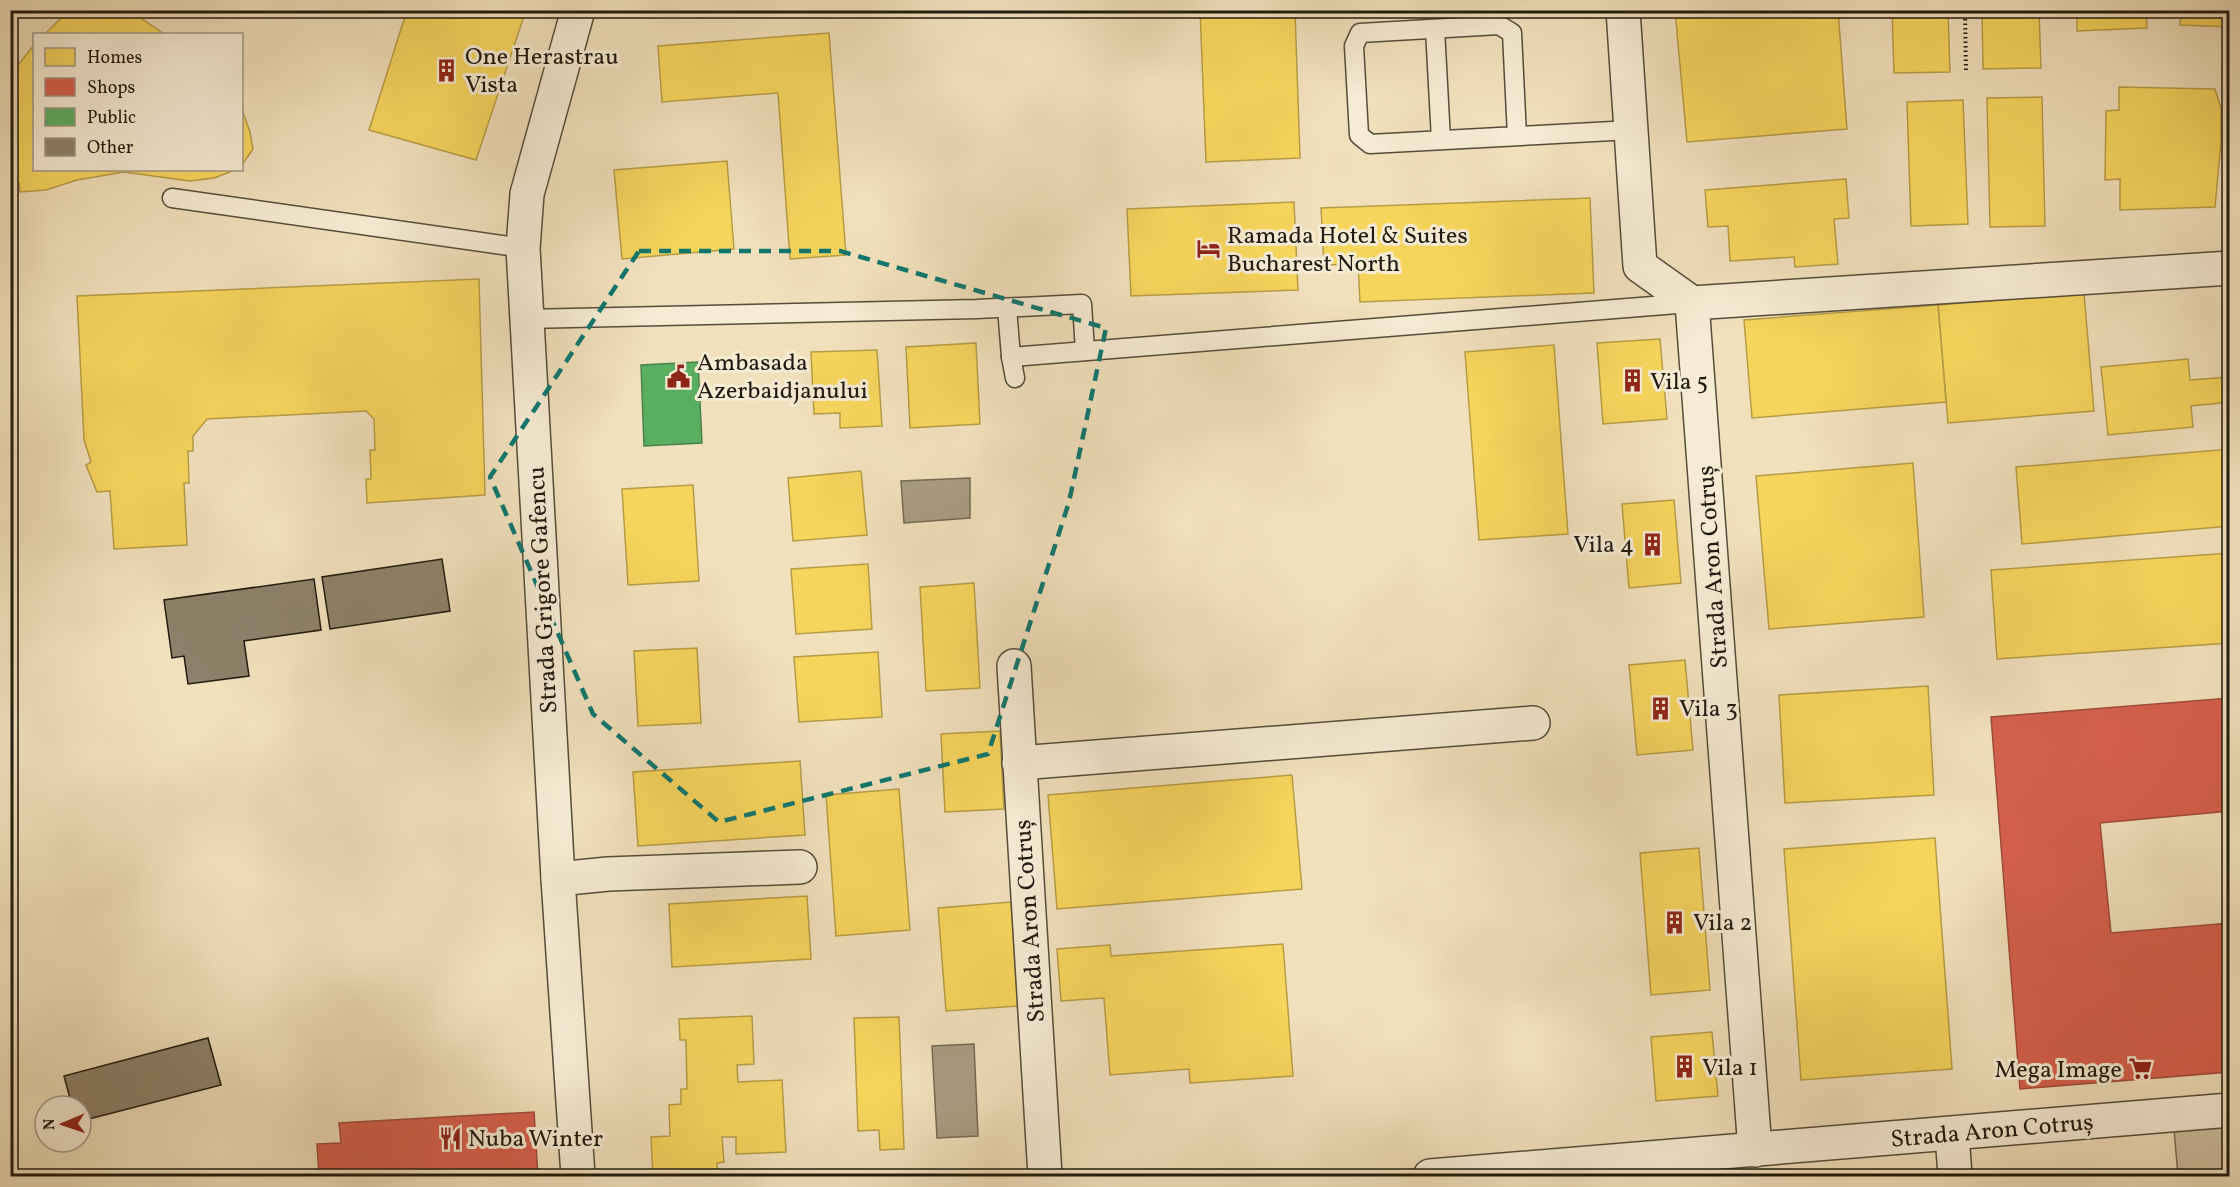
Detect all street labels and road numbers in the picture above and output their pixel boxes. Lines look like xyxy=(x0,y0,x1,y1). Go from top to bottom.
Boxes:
street label: Strada Aron Cotruș xyxy=(1690,464,1738,670)
street label: Strada Grigore Gafencu xyxy=(521,465,567,714)
street label: Strada Aron Cotruș xyxy=(1007,818,1055,1024)
street label: Strada Aron Cotruș xyxy=(1889,1106,2095,1158)

